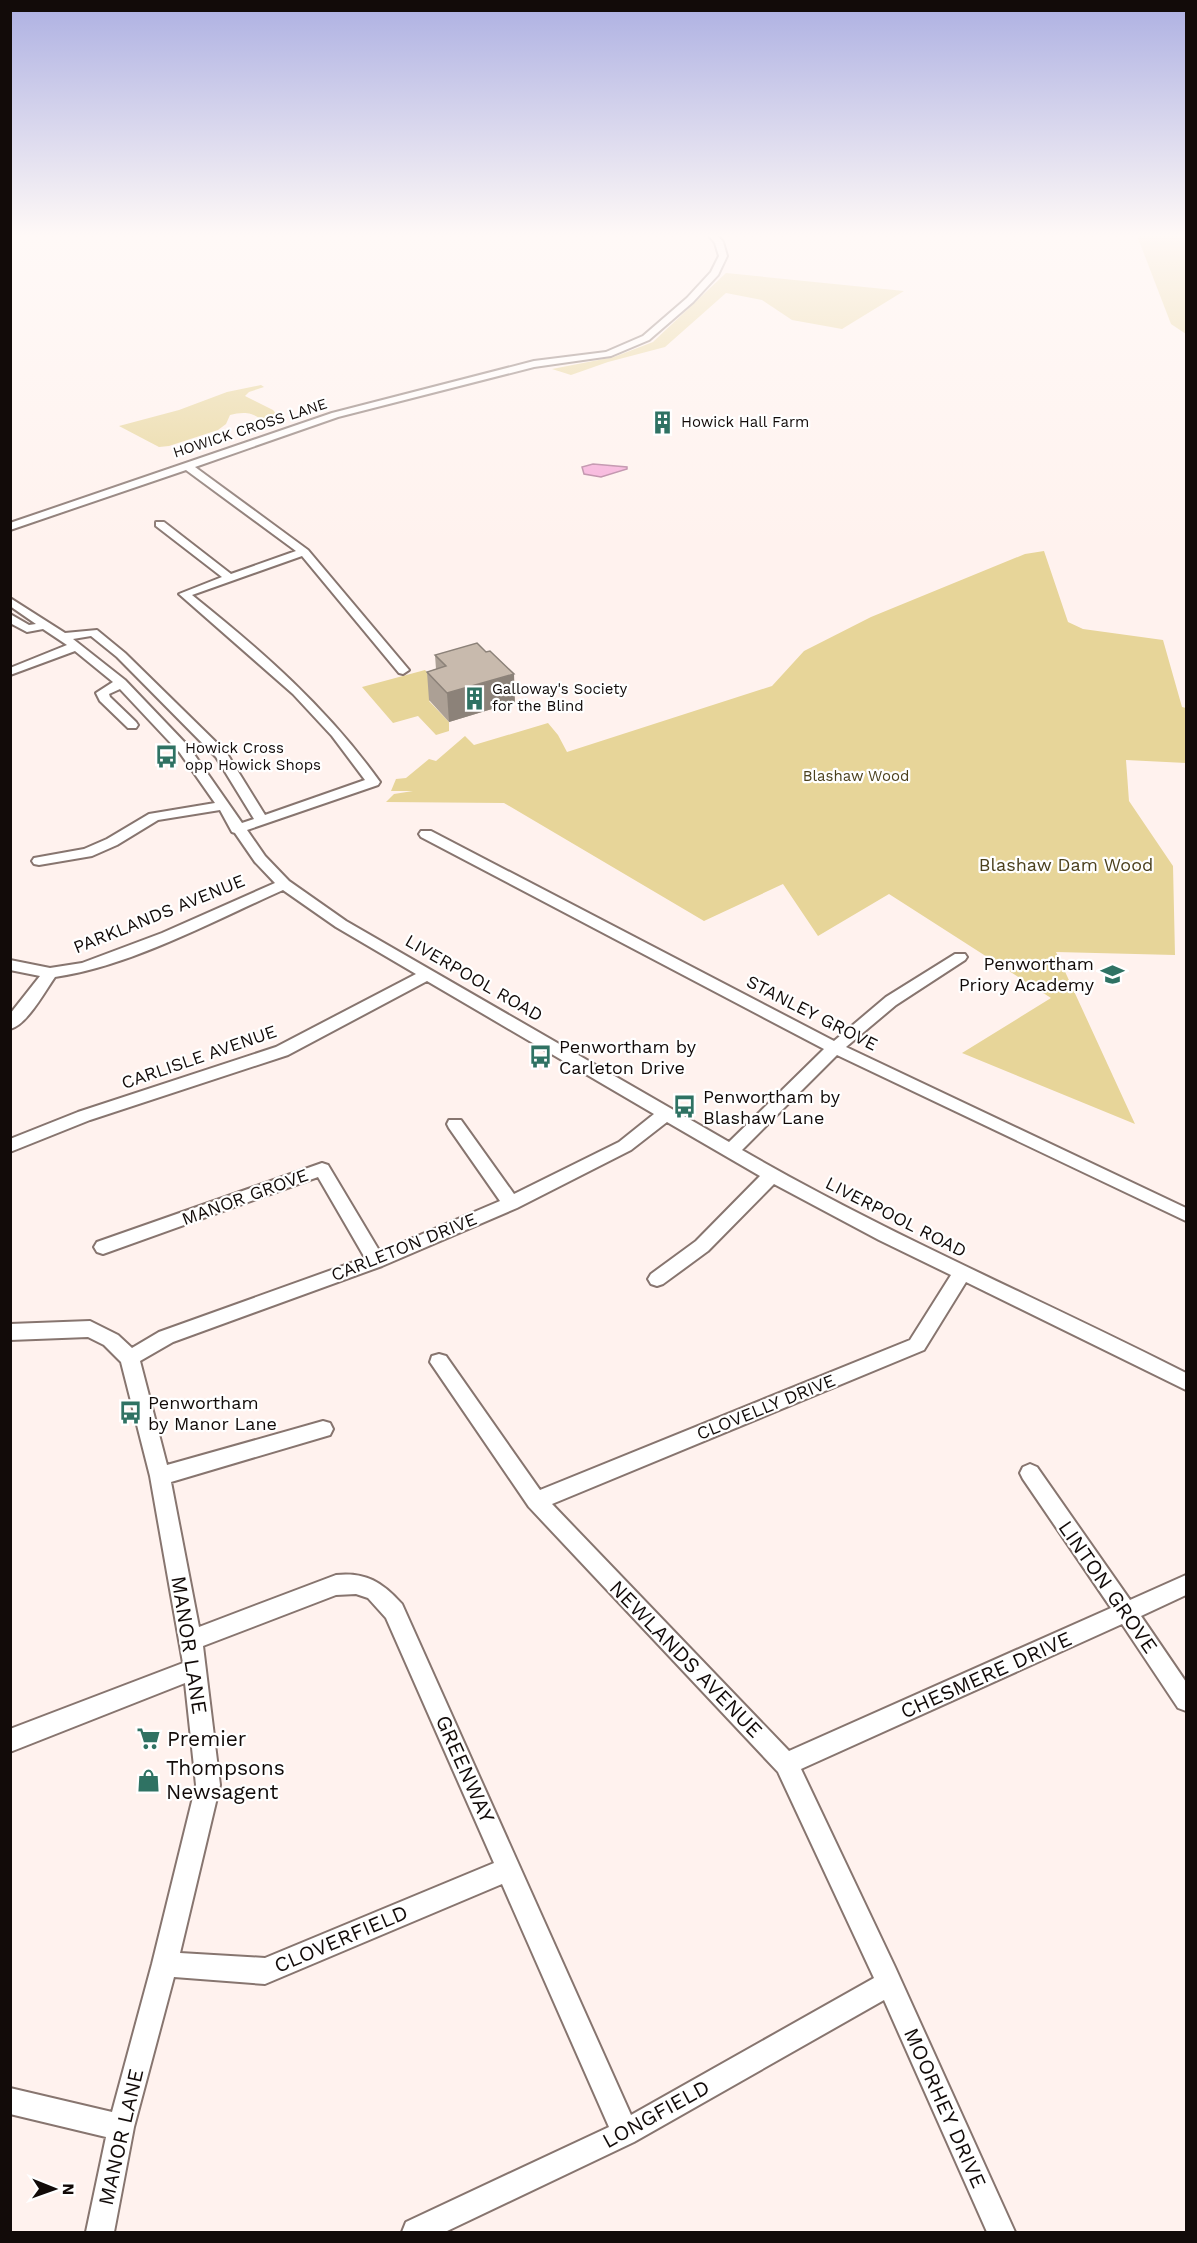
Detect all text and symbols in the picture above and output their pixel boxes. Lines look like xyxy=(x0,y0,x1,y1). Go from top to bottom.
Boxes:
street label: HOWICK CROSS LANE xyxy=(171,395,329,461)
building icon: Howick Hall Farm xyxy=(650,409,676,435)
place label: Howick Hall Farm xyxy=(681,413,809,431)
place label: Galloway's Society for the Blind xyxy=(492,680,628,715)
building icon: Galloway's Society for the Blind xyxy=(461,685,487,711)
place label: Howick Cross opp Howick Shops xyxy=(185,739,321,774)
bus stop icon: Howick Cross opp Howick Shops xyxy=(154,744,180,770)
park label: Blashaw Wood xyxy=(803,767,909,785)
park label: Blashaw Dam Wood xyxy=(979,854,1153,875)
street label: PARKLANDS AVENUE xyxy=(70,870,248,958)
street label: LIVERPOOL ROAD xyxy=(402,930,547,1025)
place label: Penwortham Priory Academy xyxy=(959,953,1095,995)
school or university icon: Penwortham Priory Academy xyxy=(1099,961,1125,987)
street label: STANLEY GROVE xyxy=(743,970,881,1055)
street label: CARLISLE AVENUE xyxy=(118,1020,279,1093)
place label: Penwortham by Carleton Drive xyxy=(559,1036,697,1078)
bus stop icon: Penwortham by Carleton Drive xyxy=(528,1044,554,1070)
place label: Penwortham by Blashaw Lane xyxy=(703,1086,841,1128)
bus stop icon: Penwortham by Blashaw Lane xyxy=(672,1094,698,1120)
street label: MANOR GROVE xyxy=(179,1164,311,1229)
street label: LIVERPOOL ROAD xyxy=(822,1172,970,1261)
street label: CARLETON DRIVE xyxy=(328,1208,480,1285)
street label: CLOVELLY DRIVE xyxy=(693,1369,838,1444)
place label: Penwortham by Manor Lane xyxy=(148,1392,277,1434)
bus stop icon: Penwortham by Manor Lane xyxy=(117,1400,143,1426)
street label: LINTON GROVE xyxy=(1053,1516,1163,1658)
street label: MANOR LANE xyxy=(166,1574,213,1716)
street label: NEWLANDS AVENUE xyxy=(605,1575,768,1743)
street label: CHESMERE DRIVE xyxy=(896,1626,1075,1724)
street label: GREENWAY xyxy=(431,1711,500,1827)
supermarket icon: Premier xyxy=(136,1726,162,1752)
place label: Premier xyxy=(167,1726,247,1751)
place label: Thompsons Newsagent xyxy=(166,1755,285,1804)
shop icon: Thompsons Newsagent xyxy=(135,1767,161,1793)
street label: CLOVERFIELD xyxy=(270,1899,411,1978)
street label: MOORHEY DRIVE xyxy=(899,2024,992,2192)
street label: MANOR LANE xyxy=(93,2066,148,2208)
street label: LONGFIELD xyxy=(598,2074,714,2153)
north arrow xyxy=(24,2159,84,2219)
text: N xyxy=(59,2183,78,2195)

